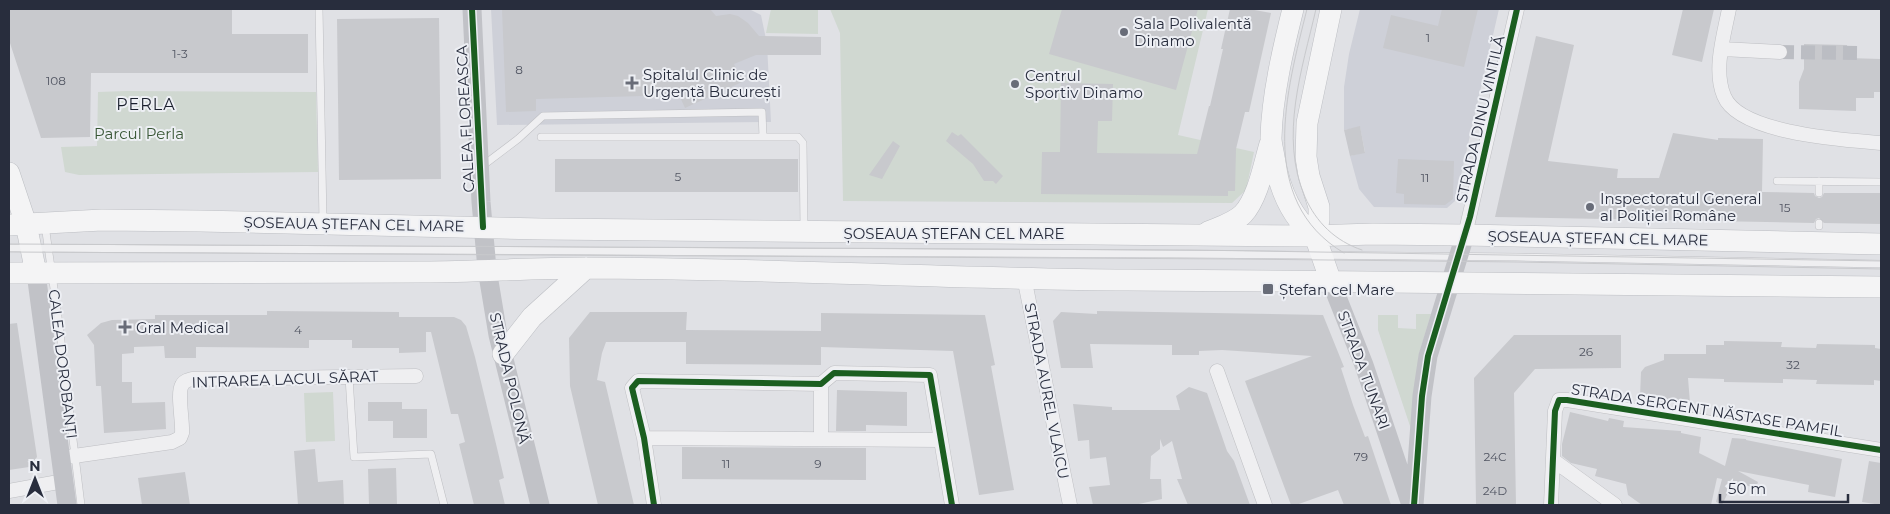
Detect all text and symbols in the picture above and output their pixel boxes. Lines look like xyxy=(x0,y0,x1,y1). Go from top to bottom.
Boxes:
place label: Sala Polivalentă Dinamo xyxy=(1134,14,1252,50)
marker: Sala Polivalentă Dinamo xyxy=(1118,26,1130,38)
house number: 1 xyxy=(1426,30,1430,45)
street label: STRADA DINU VINTILĂ xyxy=(1452,33,1509,204)
street label: CALEA FLOREASCA xyxy=(452,45,478,193)
house number: 1-3 xyxy=(172,46,188,61)
house number: 8 xyxy=(515,62,523,77)
place label: Spitalul Clinic de Urgență București xyxy=(643,65,781,102)
place label: Centrul Sportiv Dinamo xyxy=(1025,66,1143,102)
house number: 108 xyxy=(46,73,66,88)
marker: Spitalul Clinic de Urgență București xyxy=(625,76,639,90)
marker: Centrul Sportiv Dinamo xyxy=(1009,78,1021,90)
district label: PERLA xyxy=(116,95,176,114)
park label: Parcul Perla xyxy=(94,124,184,143)
house number: 5 xyxy=(675,169,682,184)
house number: 11 xyxy=(1421,170,1429,185)
place label: Inspectoratul General al Poliției Române xyxy=(1600,189,1762,226)
house number: 15 xyxy=(1779,200,1791,215)
marker: Inspectoratul General al Poliției Române xyxy=(1584,201,1596,213)
street label: ȘOSEAUA ȘTEFAN CEL MARE xyxy=(243,213,465,236)
street label: ȘOSEAUA ȘTEFAN CEL MARE xyxy=(844,224,1064,244)
street label: ȘOSEAUA ȘTEFAN CEL MARE xyxy=(1487,227,1709,250)
place label: Ștefan cel Mare xyxy=(1279,280,1394,300)
marker: Ștefan cel Mare xyxy=(1261,282,1275,296)
street label: CALEA DOROBANȚI xyxy=(43,288,82,440)
street label: STRADA AUREL VLAICU xyxy=(1021,301,1073,481)
street label: STRADA TUNARI xyxy=(1334,308,1394,432)
street label: STRADA POLONĂ xyxy=(486,311,534,446)
place label: Gral Medical xyxy=(136,318,229,337)
marker: Gral Medical xyxy=(118,320,132,334)
house number: 4 xyxy=(294,322,302,337)
house number: 26 xyxy=(1579,344,1593,359)
house number: 32 xyxy=(1786,357,1800,372)
street label: INTRAREA LACUL SĂRAT xyxy=(191,366,379,392)
street label: STRADA SERGENT NĂSTASE PAMFIL xyxy=(1570,379,1844,441)
house number: 79 xyxy=(1354,449,1368,464)
house number: 24C xyxy=(1483,449,1507,464)
north arrow xyxy=(10,454,60,504)
house number: 11 xyxy=(722,456,730,471)
house number: 9 xyxy=(814,456,822,471)
text: N xyxy=(29,457,41,475)
scale bar xyxy=(1720,472,1848,504)
text: 50 m xyxy=(1728,479,1766,498)
house number: 24D xyxy=(1483,483,1507,498)

